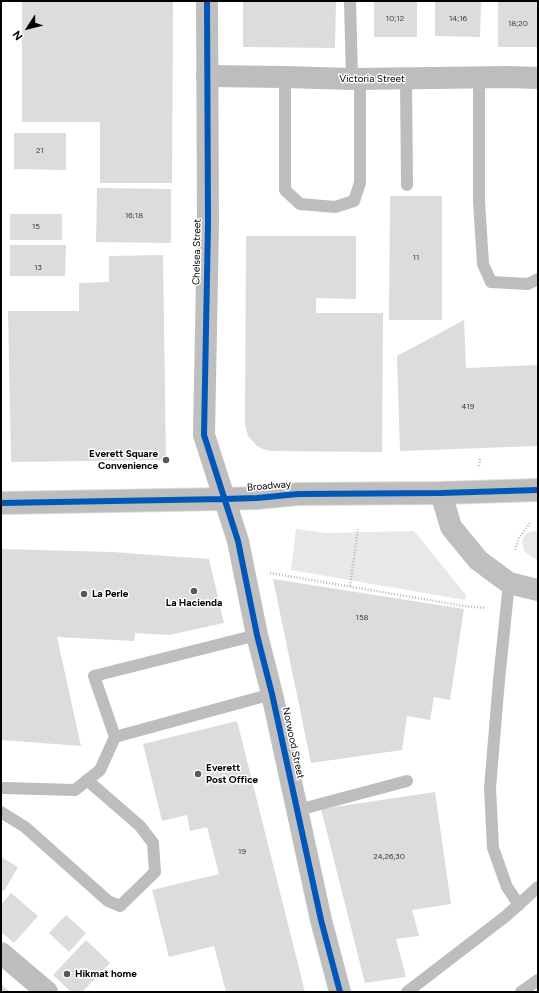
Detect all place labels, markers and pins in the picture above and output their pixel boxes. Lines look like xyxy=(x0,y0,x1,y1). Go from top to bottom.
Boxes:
place label: Everett Square Convenience xyxy=(89,448,158,472)
marker: Everett Square Convenience xyxy=(161,455,171,465)
marker: La Hacienda xyxy=(189,586,199,596)
place label: La Perle xyxy=(92,588,128,600)
marker: La Perle xyxy=(79,589,89,599)
place label: La Hacienda xyxy=(166,597,222,609)
place label: Everett Post Office xyxy=(206,762,258,786)
marker: Everett Post Office xyxy=(193,769,203,779)
place label: Hikmat home xyxy=(75,968,137,980)
marker: Hikmat home xyxy=(62,969,72,979)

